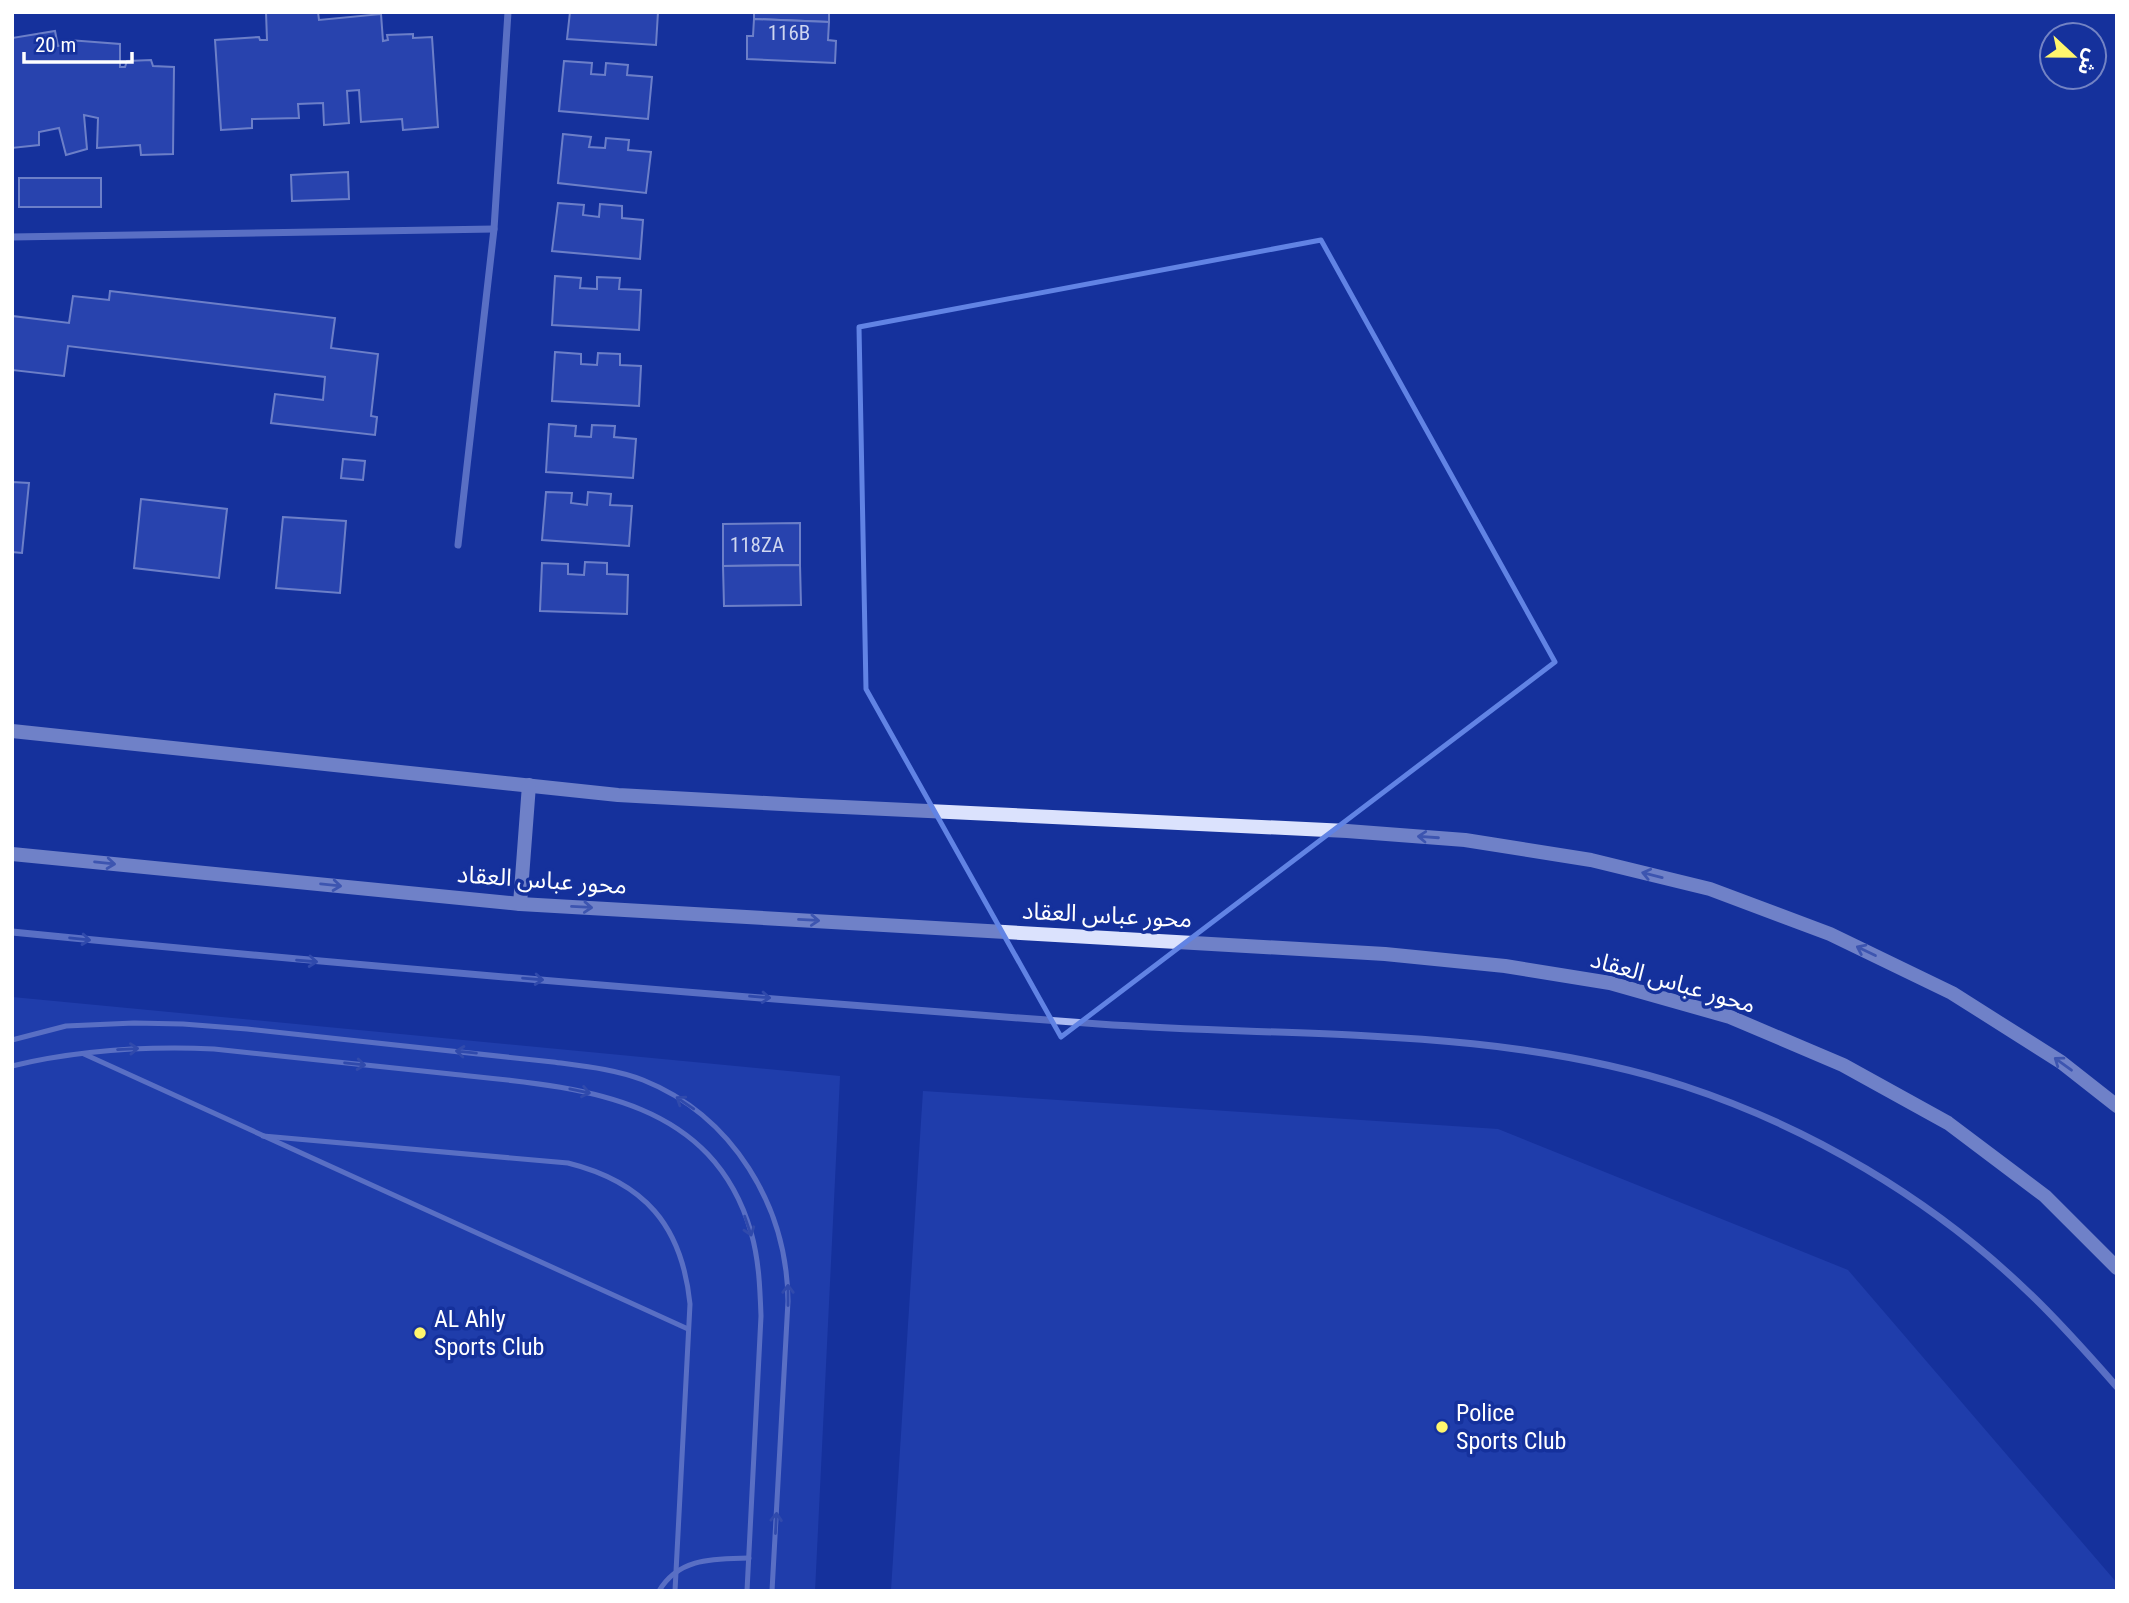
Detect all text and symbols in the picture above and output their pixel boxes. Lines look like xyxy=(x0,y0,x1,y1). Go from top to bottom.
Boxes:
scale bar xyxy=(24,21,133,65)
house number: 116B xyxy=(768,21,810,45)
north arrow xyxy=(2038,21,2108,91)
text: 20 m xyxy=(35,33,76,57)
text: ش xyxy=(2073,46,2104,79)
house number: 118ZA xyxy=(730,533,784,557)
one-way arrow xyxy=(1417,830,1440,843)
one-way arrow xyxy=(93,857,115,870)
street label: محور عباس العقاد xyxy=(456,860,628,900)
one-way arrow xyxy=(1641,868,1664,881)
one-way arrow xyxy=(319,879,342,892)
street label: محور عباس العقاد xyxy=(1021,897,1193,933)
one-way arrow xyxy=(570,901,593,914)
one-way arrow xyxy=(797,914,820,927)
one-way arrow xyxy=(68,933,91,946)
one-way arrow xyxy=(1856,944,1877,958)
street label: محور عباس العقاد xyxy=(1587,945,1759,1019)
one-way arrow xyxy=(295,955,317,968)
one-way arrow xyxy=(522,973,544,986)
one-way arrow xyxy=(748,991,771,1004)
one-way arrow xyxy=(116,1042,139,1055)
one-way arrow xyxy=(455,1046,478,1059)
one-way arrow xyxy=(2054,1057,2073,1071)
one-way arrow xyxy=(343,1058,366,1071)
one-way arrow xyxy=(568,1085,591,1099)
one-way arrow xyxy=(676,1096,695,1110)
one-way arrow xyxy=(742,1215,755,1237)
one-way arrow xyxy=(781,1284,795,1307)
place label: AL Ahly Sports Club xyxy=(434,1305,544,1361)
marker: AL Ahly Sports Club xyxy=(412,1325,428,1341)
place label: Police Sports Club xyxy=(1456,1399,1566,1455)
marker: Police Sports Club xyxy=(1434,1419,1450,1435)
one-way arrow xyxy=(769,1511,782,1534)

